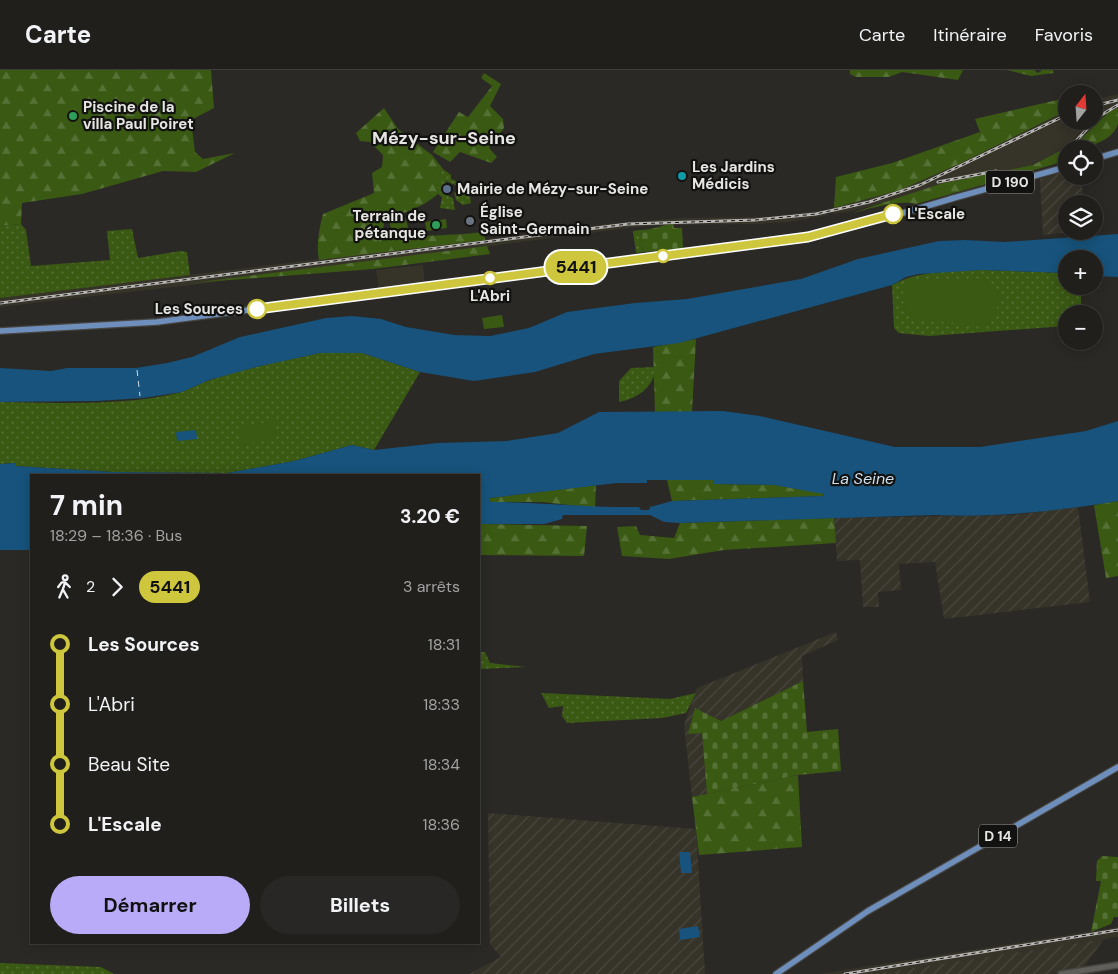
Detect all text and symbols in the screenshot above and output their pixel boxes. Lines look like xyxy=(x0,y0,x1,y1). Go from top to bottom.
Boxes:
text: Carte xyxy=(25,19,91,50)
text: Carte xyxy=(859,23,905,47)
text: Itinéraire xyxy=(933,23,1007,47)
text: Favoris xyxy=(1035,23,1093,47)
north arrow xyxy=(1058,85,1102,130)
map controls xyxy=(1058,85,1103,350)
place label: Piscine de la villa Paul Poiret xyxy=(83,97,194,134)
marker: Piscine de la villa Paul Poiret xyxy=(67,110,79,122)
district label: Mézy-sur-Seine xyxy=(372,126,516,150)
button: locate xyxy=(1058,140,1103,185)
place label: Les Jardins Médicis xyxy=(692,157,775,194)
marker: Les Jardins Médicis xyxy=(676,170,688,182)
road number: D 190 xyxy=(986,170,1034,194)
place label: Mairie de Mézy-sur-Seine xyxy=(457,179,648,199)
marker: Mairie de Mézy-sur-Seine xyxy=(441,183,453,195)
button: layers xyxy=(1058,195,1103,240)
place label: Église Saint-Germain xyxy=(480,202,589,239)
marker: L'Escale xyxy=(883,204,903,224)
place label: L'Escale xyxy=(907,204,965,224)
place label: Terrain de pétanque xyxy=(353,206,426,243)
marker: Église Saint-Germain xyxy=(464,215,476,227)
marker: Terrain de pétanque xyxy=(430,219,442,231)
unlabelled marker xyxy=(656,249,670,263)
button: + xyxy=(1058,250,1103,295)
line badge: 5441 xyxy=(541,251,611,283)
text: 5441 xyxy=(555,255,597,279)
marker: L'Abri xyxy=(483,271,497,285)
place label: L'Abri xyxy=(470,286,510,306)
place label: Les Sources xyxy=(155,299,243,319)
marker: Les Sources xyxy=(247,299,267,319)
button: − xyxy=(1058,305,1103,350)
water label: La Seine xyxy=(832,468,894,489)
text: 7 min xyxy=(50,487,123,524)
text: 3.20 € xyxy=(400,504,460,529)
text: 18:29 – 18:36 · Bus xyxy=(50,525,182,546)
icon: walk xyxy=(50,573,78,601)
icon: forward xyxy=(103,573,131,601)
text: 5441 xyxy=(149,575,190,599)
text: 2 xyxy=(86,576,95,597)
text: 3 arrêts xyxy=(403,576,460,597)
text: Les Sources xyxy=(88,632,200,657)
text: 18:31 xyxy=(428,634,460,655)
text: L'Abri xyxy=(88,692,135,717)
text: 18:33 xyxy=(423,694,460,715)
text: Beau Site xyxy=(88,752,170,777)
text: 18:34 xyxy=(423,754,460,775)
text: L'Escale xyxy=(88,812,162,837)
text: 18:36 xyxy=(423,814,460,835)
road number: D 14 xyxy=(979,824,1017,848)
button: Démarrer xyxy=(50,876,250,934)
button: Billets xyxy=(260,876,460,934)

